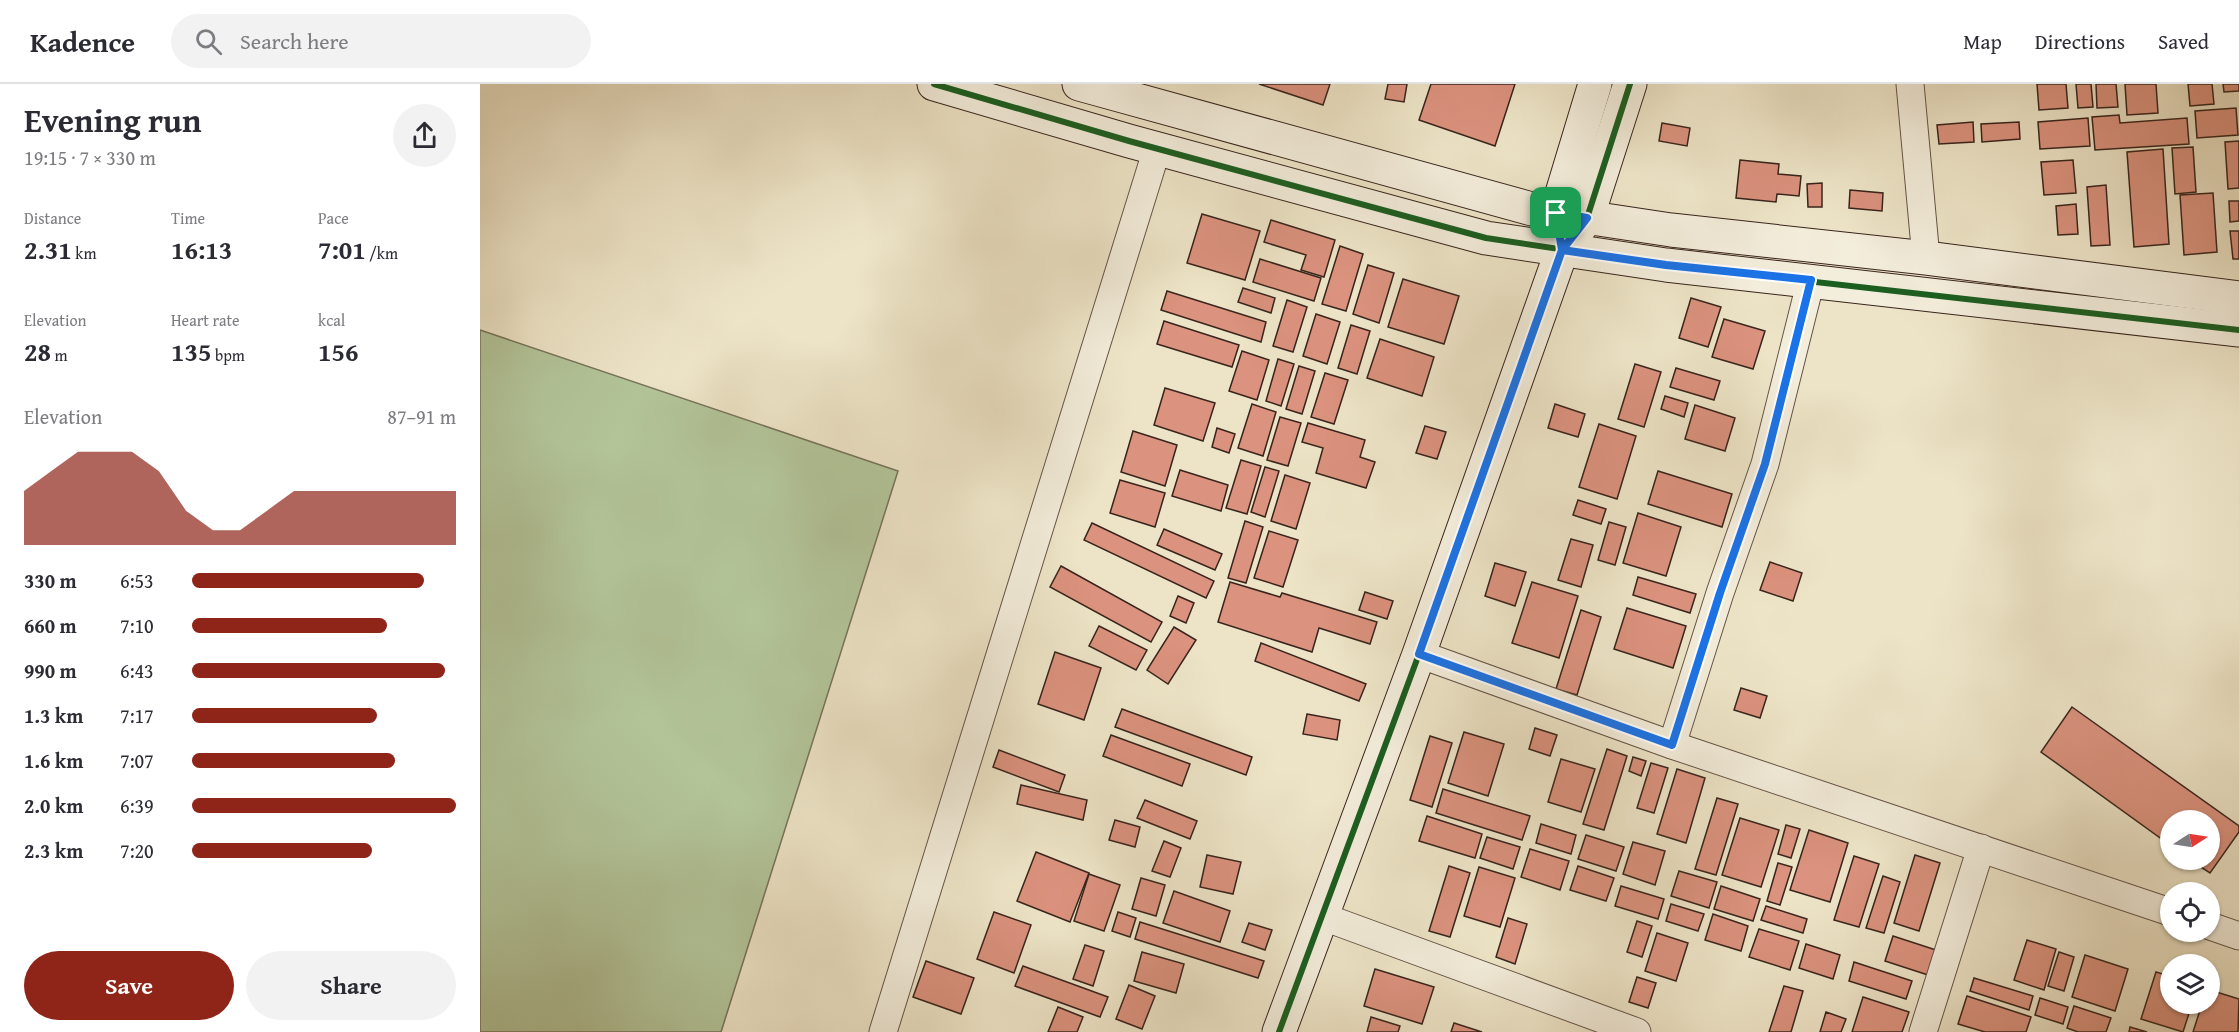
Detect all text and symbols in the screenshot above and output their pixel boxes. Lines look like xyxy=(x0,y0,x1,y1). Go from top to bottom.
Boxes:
search box xyxy=(171,14,591,68)
text: Kadence xyxy=(30,21,135,62)
icon: search xyxy=(192,25,225,58)
text: Search here xyxy=(240,25,349,57)
text: Map xyxy=(1963,26,2002,57)
text: Directions xyxy=(2035,26,2125,57)
text: Saved xyxy=(2158,26,2209,57)
text: Evening run xyxy=(24,96,201,144)
button: share xyxy=(393,104,456,167)
text: 19:15 · 7 × 330 m xyxy=(24,143,156,172)
pin xyxy=(1530,187,1581,238)
icon: arrive xyxy=(1539,196,1572,229)
text: Distance xyxy=(24,206,81,230)
text: Time xyxy=(171,206,205,230)
text: Pace xyxy=(318,206,349,230)
text: 2.31 xyxy=(24,230,72,269)
text: 16:13 xyxy=(171,230,232,269)
text: 7:01 xyxy=(318,230,366,269)
text: km xyxy=(72,241,96,265)
text: /km xyxy=(366,241,398,265)
text: Elevation xyxy=(24,308,87,332)
text: Heart rate xyxy=(171,308,240,332)
text: kcal xyxy=(318,308,345,332)
text: 28 xyxy=(24,332,51,371)
text: 135 xyxy=(171,332,211,371)
text: 156 xyxy=(318,332,358,371)
text: m xyxy=(51,343,68,367)
text: bpm xyxy=(211,343,245,367)
text: Elevation xyxy=(24,402,102,431)
text: 87–91 m xyxy=(387,402,456,431)
text: 330 m xyxy=(24,566,77,595)
text: 6:53 xyxy=(120,566,154,595)
text: 660 m xyxy=(24,611,77,640)
text: 7:10 xyxy=(120,611,154,640)
text: 990 m xyxy=(24,656,77,685)
text: 6:43 xyxy=(120,656,154,685)
text: 1.3 km xyxy=(24,701,83,730)
text: 7:17 xyxy=(120,701,154,730)
text: 1.6 km xyxy=(24,746,83,775)
text: 7:07 xyxy=(120,746,154,775)
text: 2.0 km xyxy=(24,791,83,820)
text: 6:39 xyxy=(120,791,154,820)
north arrow xyxy=(2160,810,2220,870)
map controls xyxy=(2160,810,2220,1014)
text: 2.3 km xyxy=(24,836,83,865)
text: 7:20 xyxy=(120,836,154,865)
button: locate xyxy=(2160,882,2220,942)
button: Save xyxy=(24,951,234,1020)
button: Share xyxy=(246,951,456,1020)
button: layers xyxy=(2160,954,2220,1014)

